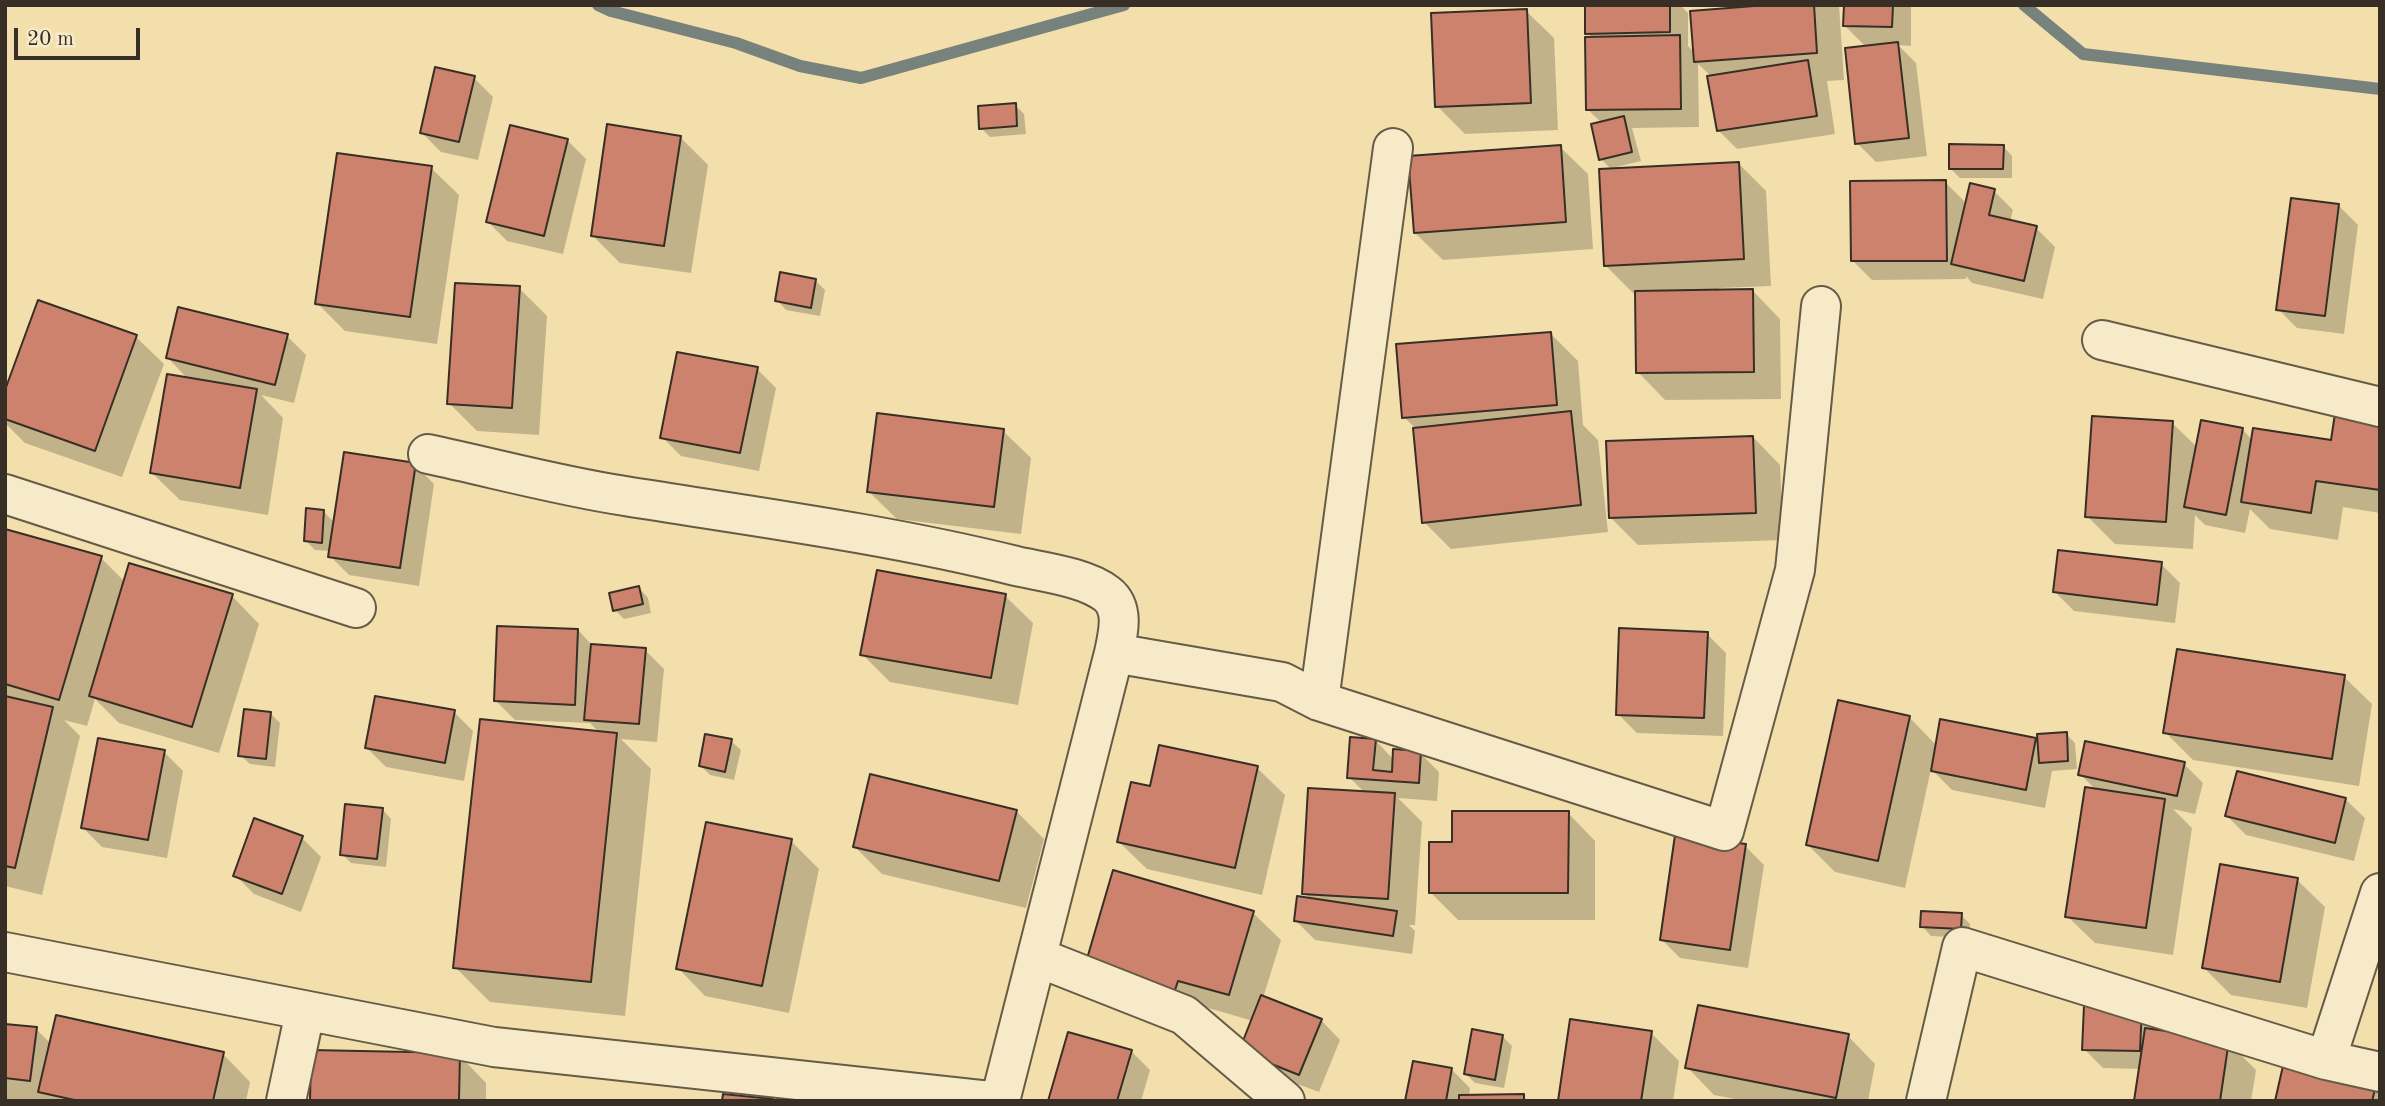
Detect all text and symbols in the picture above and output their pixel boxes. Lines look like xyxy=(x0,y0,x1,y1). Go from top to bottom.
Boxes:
scale bar xyxy=(18,14,144,58)
text: 20 m xyxy=(27,29,74,50)

